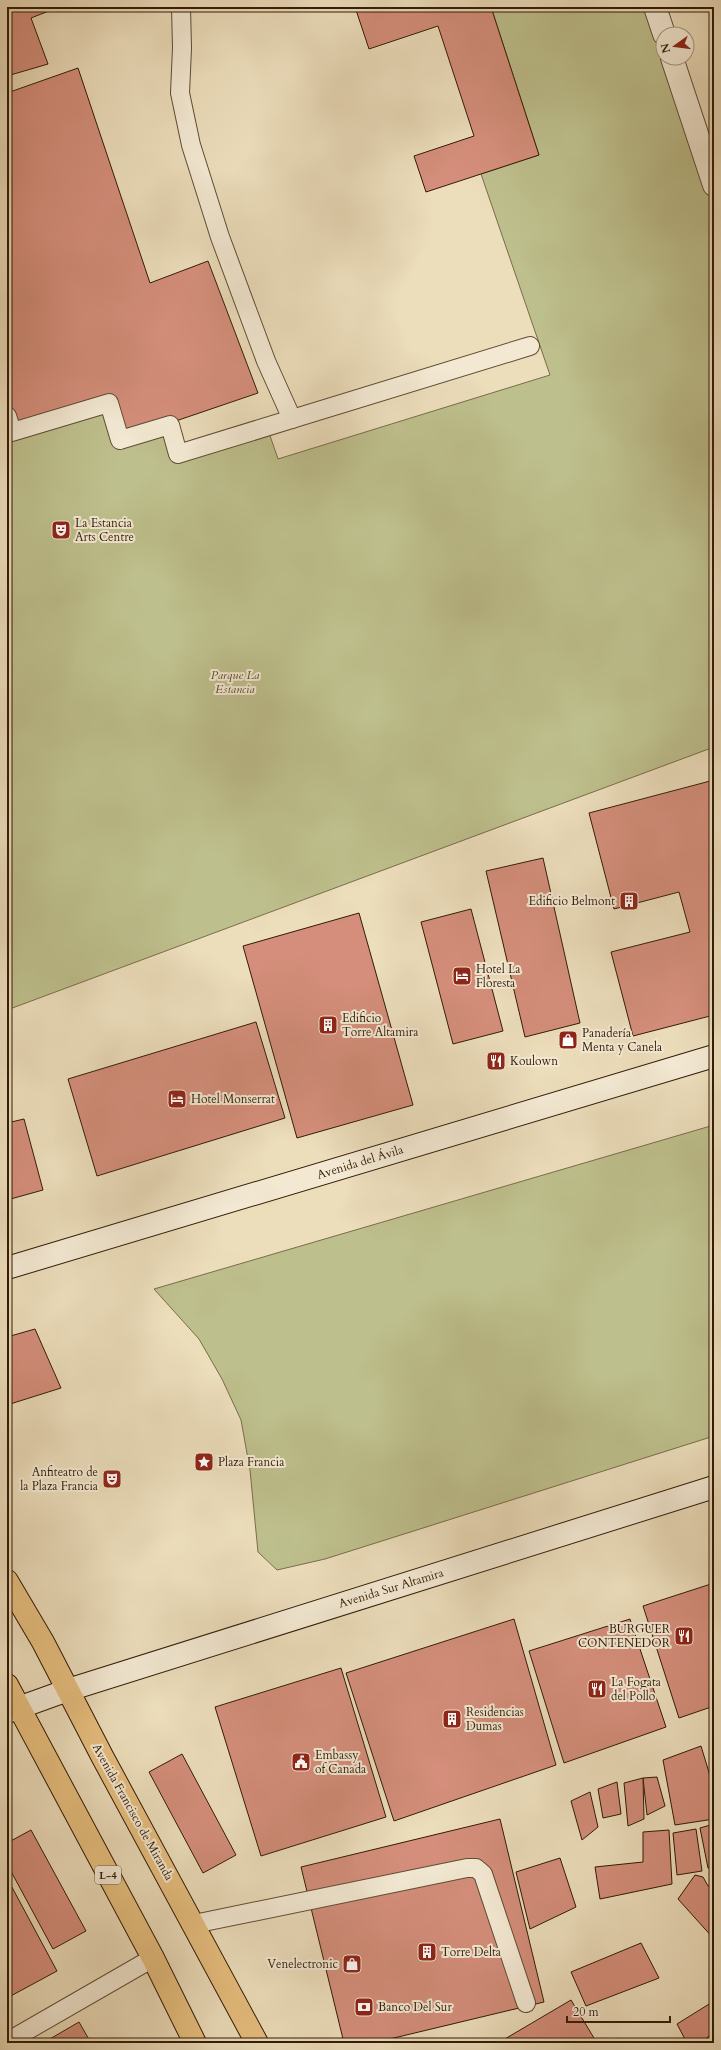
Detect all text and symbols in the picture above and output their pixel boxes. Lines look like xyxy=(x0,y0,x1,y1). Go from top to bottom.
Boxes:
north arrow xyxy=(655,26,695,66)
text: N xyxy=(657,41,674,55)
place label: La Estancia Arts Centre xyxy=(75,515,134,545)
theatre icon: La Estancia Arts Centre xyxy=(50,519,72,541)
park label: Parque La Estancia xyxy=(211,667,260,697)
building icon: Edificio Belmont xyxy=(618,890,640,912)
place label: Edificio Belmont xyxy=(529,893,615,909)
place label: Hotel La Floresta xyxy=(476,961,521,991)
hotel icon: Hotel La Floresta xyxy=(451,965,473,987)
place label: Edificio Torre Altamira xyxy=(342,1010,419,1040)
building icon: Edificio Torre Altamira xyxy=(317,1014,339,1036)
place label: Panadería Menta y Canela xyxy=(582,1025,663,1055)
shop icon: Panadería Menta y Canela xyxy=(557,1029,579,1051)
restaurant icon: Koulown xyxy=(485,1050,507,1072)
place label: Koulown xyxy=(510,1053,558,1069)
hotel icon: Hotel Monserrat xyxy=(166,1088,188,1110)
place label: Hotel Monserrat xyxy=(191,1091,275,1107)
street label: Avenida del Ávila xyxy=(315,1140,406,1183)
place icon: Plaza Francia xyxy=(193,1451,215,1473)
place label: Plaza Francia xyxy=(218,1454,285,1470)
place label: Anfiteatro de la Plaza Francia xyxy=(20,1464,99,1494)
theatre icon: Anfiteatro de la Plaza Francia xyxy=(101,1468,123,1490)
street label: Avenida Sur Altamira xyxy=(337,1564,446,1612)
place label: BURGUER CONTENEDOR xyxy=(578,1621,671,1651)
restaurant icon: BURGUER CONTENEDOR xyxy=(673,1625,695,1647)
place label: La Fogata del Pollo xyxy=(611,1674,662,1704)
restaurant icon: La Fogata del Pollo xyxy=(586,1678,608,1700)
place label: Residencias Dumas xyxy=(466,1704,524,1734)
building icon: Residencias Dumas xyxy=(441,1708,463,1730)
street label: Avenida Francisco de Miranda xyxy=(89,1741,178,1884)
place label: Embassy of Canada xyxy=(315,1747,367,1777)
public building icon: Embassy of Canada xyxy=(290,1751,312,1773)
road number: L-4 xyxy=(95,1866,121,1884)
building icon: Torre Delta xyxy=(416,1941,438,1963)
place label: Torre Delta xyxy=(441,1944,502,1960)
shop icon: Venelectronic xyxy=(341,1953,363,1975)
place label: Venelectronic xyxy=(267,1956,339,1972)
bank icon: Banco Del Sur xyxy=(353,1996,375,2018)
scale bar xyxy=(567,1998,670,2024)
place label: Banco Del Sur xyxy=(378,1999,452,2015)
text: 20 m xyxy=(573,2004,600,2020)

